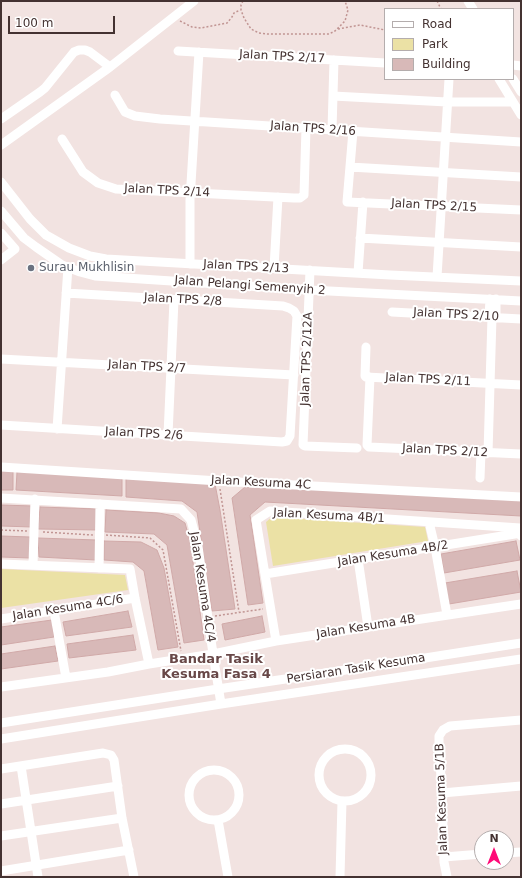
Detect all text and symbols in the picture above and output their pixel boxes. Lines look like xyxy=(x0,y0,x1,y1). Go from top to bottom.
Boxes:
scale bar xyxy=(10,8,117,34)
legend xyxy=(384,8,514,80)
text: 100 m xyxy=(15,16,53,30)
text: Road xyxy=(422,17,452,31)
text: Park xyxy=(422,37,448,51)
street label: Jalan TPS 2/17 xyxy=(239,48,325,66)
text: Building xyxy=(422,57,471,71)
street label: Jalan TPS 2/16 xyxy=(270,119,356,139)
street label: Jalan TPS 2/14 xyxy=(124,182,210,200)
street label: Jalan TPS 2/15 xyxy=(391,197,477,215)
street label: Jalan TPS 2/13 xyxy=(203,258,289,276)
place label: Surau Mukhlisin xyxy=(39,261,134,275)
marker: Surau Mukhlisin xyxy=(26,263,36,273)
street label: Jalan Pelangi Semenyih 2 xyxy=(174,274,326,298)
street label: Jalan TPS 2/8 xyxy=(144,291,222,309)
street label: Jalan TPS 2/10 xyxy=(413,306,499,324)
street label: Jalan TPS 2/12A xyxy=(298,312,316,406)
street label: Jalan TPS 2/7 xyxy=(108,358,186,376)
street label: Jalan TPS 2/11 xyxy=(385,371,471,389)
street label: Jalan TPS 2/6 xyxy=(105,425,183,443)
street label: Jalan TPS 2/12 xyxy=(402,442,488,460)
street label: Jalan Kesuma 4C xyxy=(211,473,311,493)
street label: Jalan Kesuma 4B/1 xyxy=(273,506,385,526)
street label: Jalan Kesuma 4C/4 xyxy=(186,531,218,643)
street label: Jalan Kesuma 4B/2 xyxy=(337,538,449,570)
street label: Jalan Kesuma 4C/6 xyxy=(12,592,124,624)
street label: Jalan Kesuma 4B xyxy=(315,612,417,642)
street label: Persiaran Tasik Kesuma xyxy=(286,651,426,687)
district label: Bandar Tasik Kesuma Fasa 4 xyxy=(161,652,271,683)
street label: Jalan Kesuma 5/1B xyxy=(433,743,451,855)
north arrow xyxy=(474,830,514,870)
text: N xyxy=(489,832,499,845)

